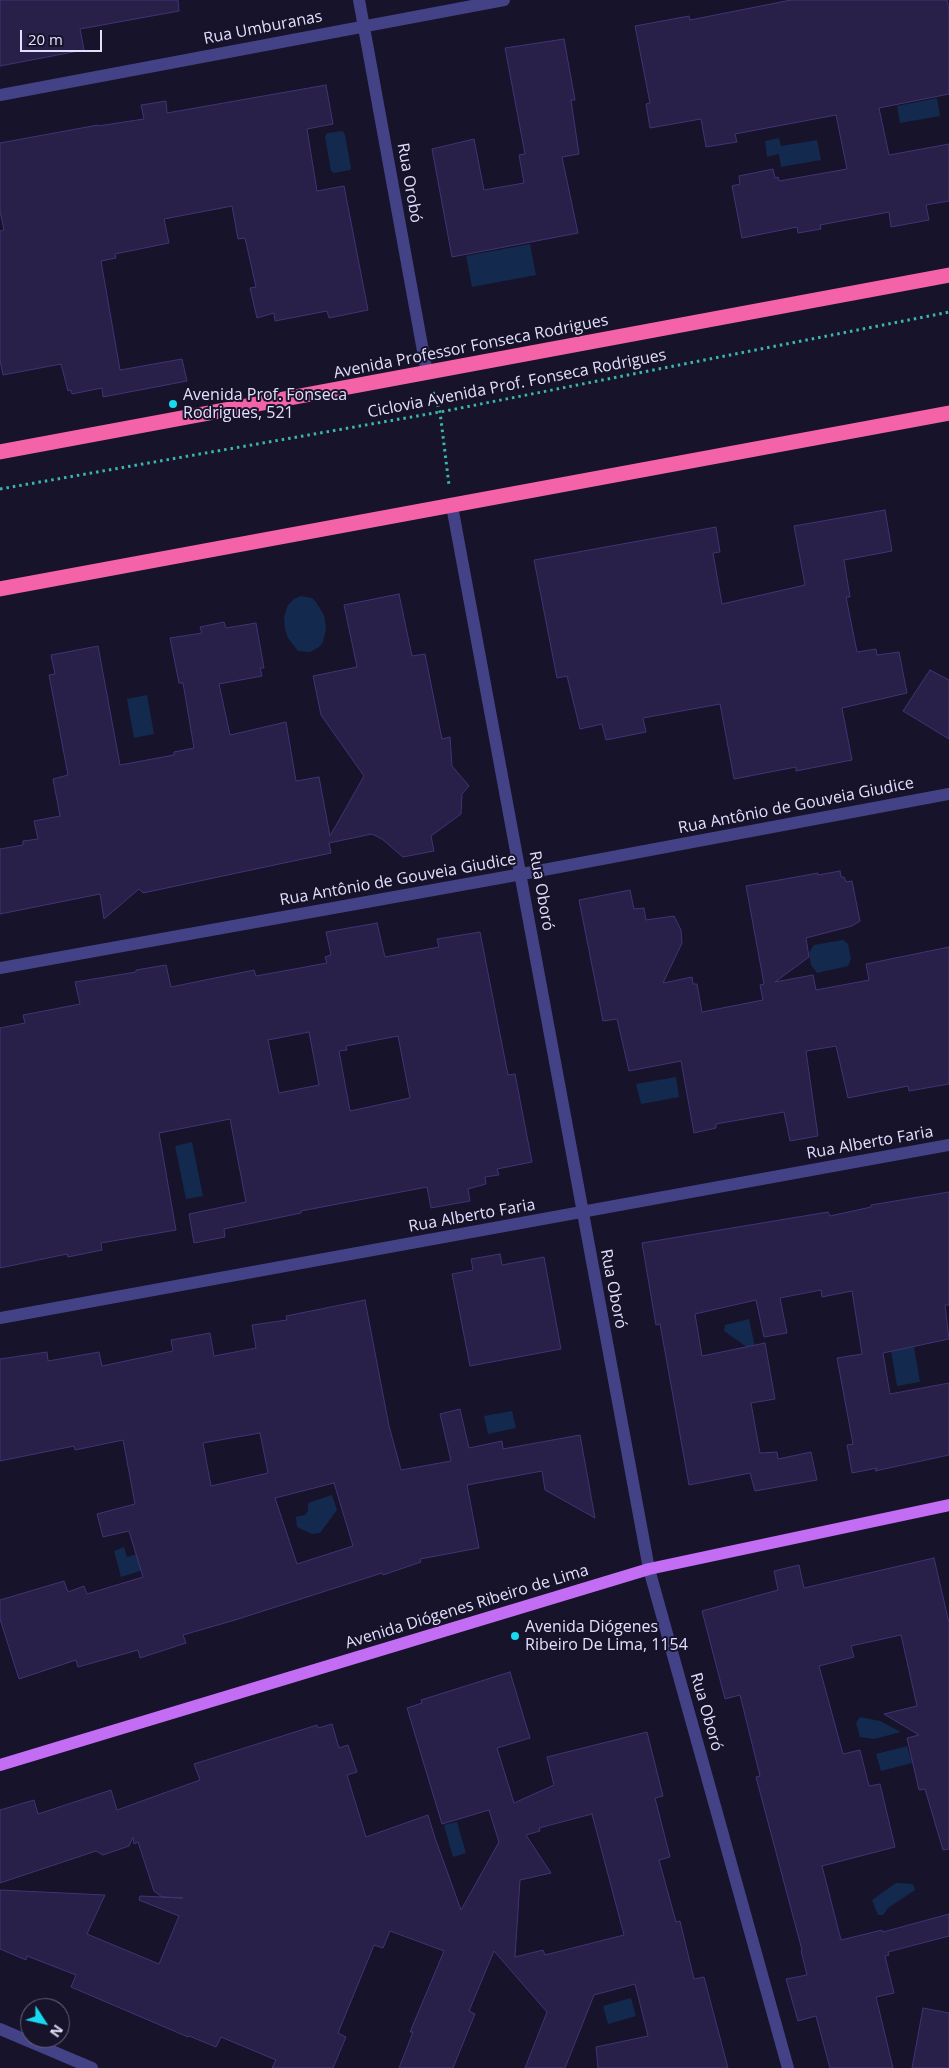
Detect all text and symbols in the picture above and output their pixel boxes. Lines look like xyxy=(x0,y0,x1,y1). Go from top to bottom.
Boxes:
street label: Rua Umburanas xyxy=(202,7,324,49)
scale bar xyxy=(22,20,105,52)
text: 20 m xyxy=(28,29,63,49)
street label: Rua Orobó xyxy=(393,142,425,224)
street label: Avenida Professor Fonseca Rodrigues xyxy=(332,311,610,383)
street label: Ciclovia Avenida Prof. Fonseca Rodrigues xyxy=(366,346,668,422)
place label: Avenida Prof. Fonseca Rodrigues, 521 xyxy=(183,385,347,423)
marker: Avenida Prof. Fonseca Rodrigues, 521 xyxy=(167,398,179,410)
street label: Rua Antônio de Gouveia Giudice xyxy=(677,774,915,838)
street label: Rua Antônio de Gouveia Giudice xyxy=(278,850,518,910)
street label: Rua Oboró xyxy=(525,850,557,932)
street label: Rua Alberto Faria xyxy=(805,1122,935,1164)
street label: Rua Alberto Faria xyxy=(407,1195,537,1237)
street label: Rua Oboró xyxy=(596,1248,630,1330)
street label: Avenida Diógenes Ribeiro de Lima xyxy=(343,1561,591,1653)
place label: Avenida Diógenes Ribeiro De Lima, 1154 xyxy=(525,1617,688,1655)
marker: Avenida Diógenes Ribeiro De Lima, 1154 xyxy=(509,1630,521,1642)
street label: Rua Oboró xyxy=(686,1671,726,1753)
north arrow xyxy=(20,1998,70,2048)
text: N xyxy=(46,2021,68,2041)

